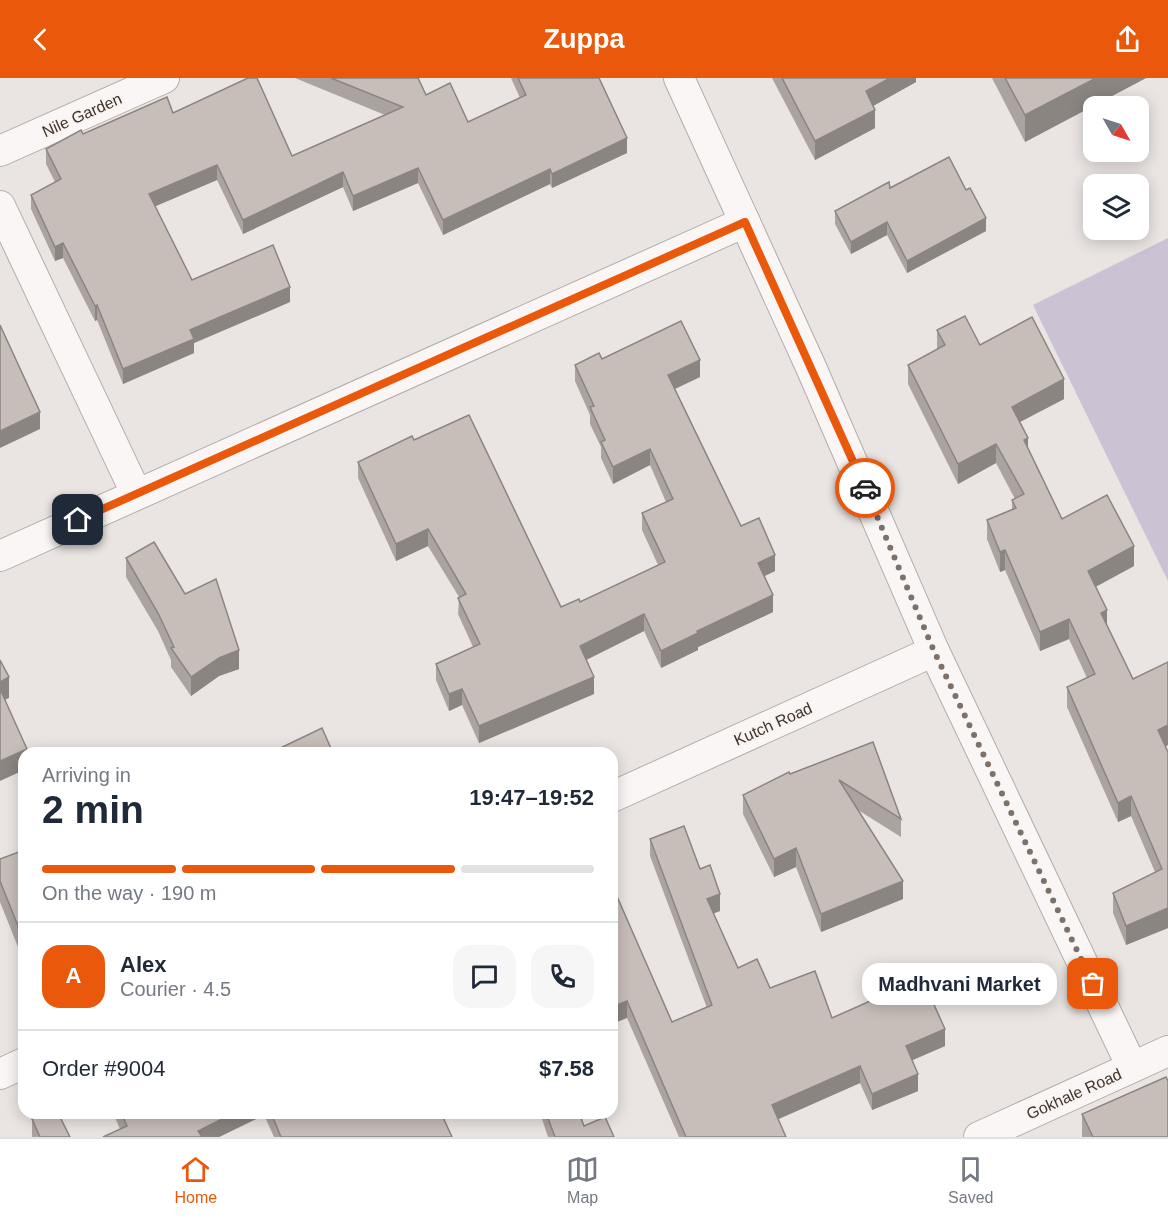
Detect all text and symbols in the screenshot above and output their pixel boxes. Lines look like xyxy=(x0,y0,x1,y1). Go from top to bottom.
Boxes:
icon: back xyxy=(24,23,57,56)
icon: share xyxy=(1111,23,1144,56)
text: Zuppa xyxy=(544,24,625,54)
street label: Nile Garden xyxy=(40,90,124,140)
north arrow xyxy=(1083,96,1149,162)
map controls xyxy=(1083,96,1149,240)
button: layers xyxy=(1083,174,1149,240)
courier xyxy=(835,458,895,518)
icon: car xyxy=(849,472,882,505)
pin xyxy=(52,494,103,545)
icon: home xyxy=(61,503,94,536)
street label: Kutch Road xyxy=(731,699,815,749)
text: Arriving in xyxy=(42,764,131,786)
text: 19:47–19:52 xyxy=(469,785,594,810)
text: 2 min xyxy=(42,788,144,831)
text: On the way · 190 m xyxy=(42,882,217,904)
button: chat xyxy=(453,945,516,1008)
button: phone xyxy=(531,945,594,1008)
text: Alex xyxy=(120,952,166,977)
pin xyxy=(1067,958,1118,1009)
text: A xyxy=(66,963,81,988)
callout: Madhvani Market xyxy=(862,963,1057,1005)
icon: bag xyxy=(1076,967,1109,1000)
text: Madhvani Market xyxy=(878,973,1041,995)
text: Courier · 4.5 xyxy=(120,978,231,1000)
text: Order #9004 xyxy=(42,1056,166,1081)
text: $7.58 xyxy=(539,1056,594,1081)
street label: Gokhale Road xyxy=(1024,1065,1124,1123)
tab: Home xyxy=(174,1153,217,1207)
tab: Map xyxy=(566,1153,599,1207)
tab: Saved xyxy=(948,1153,993,1207)

